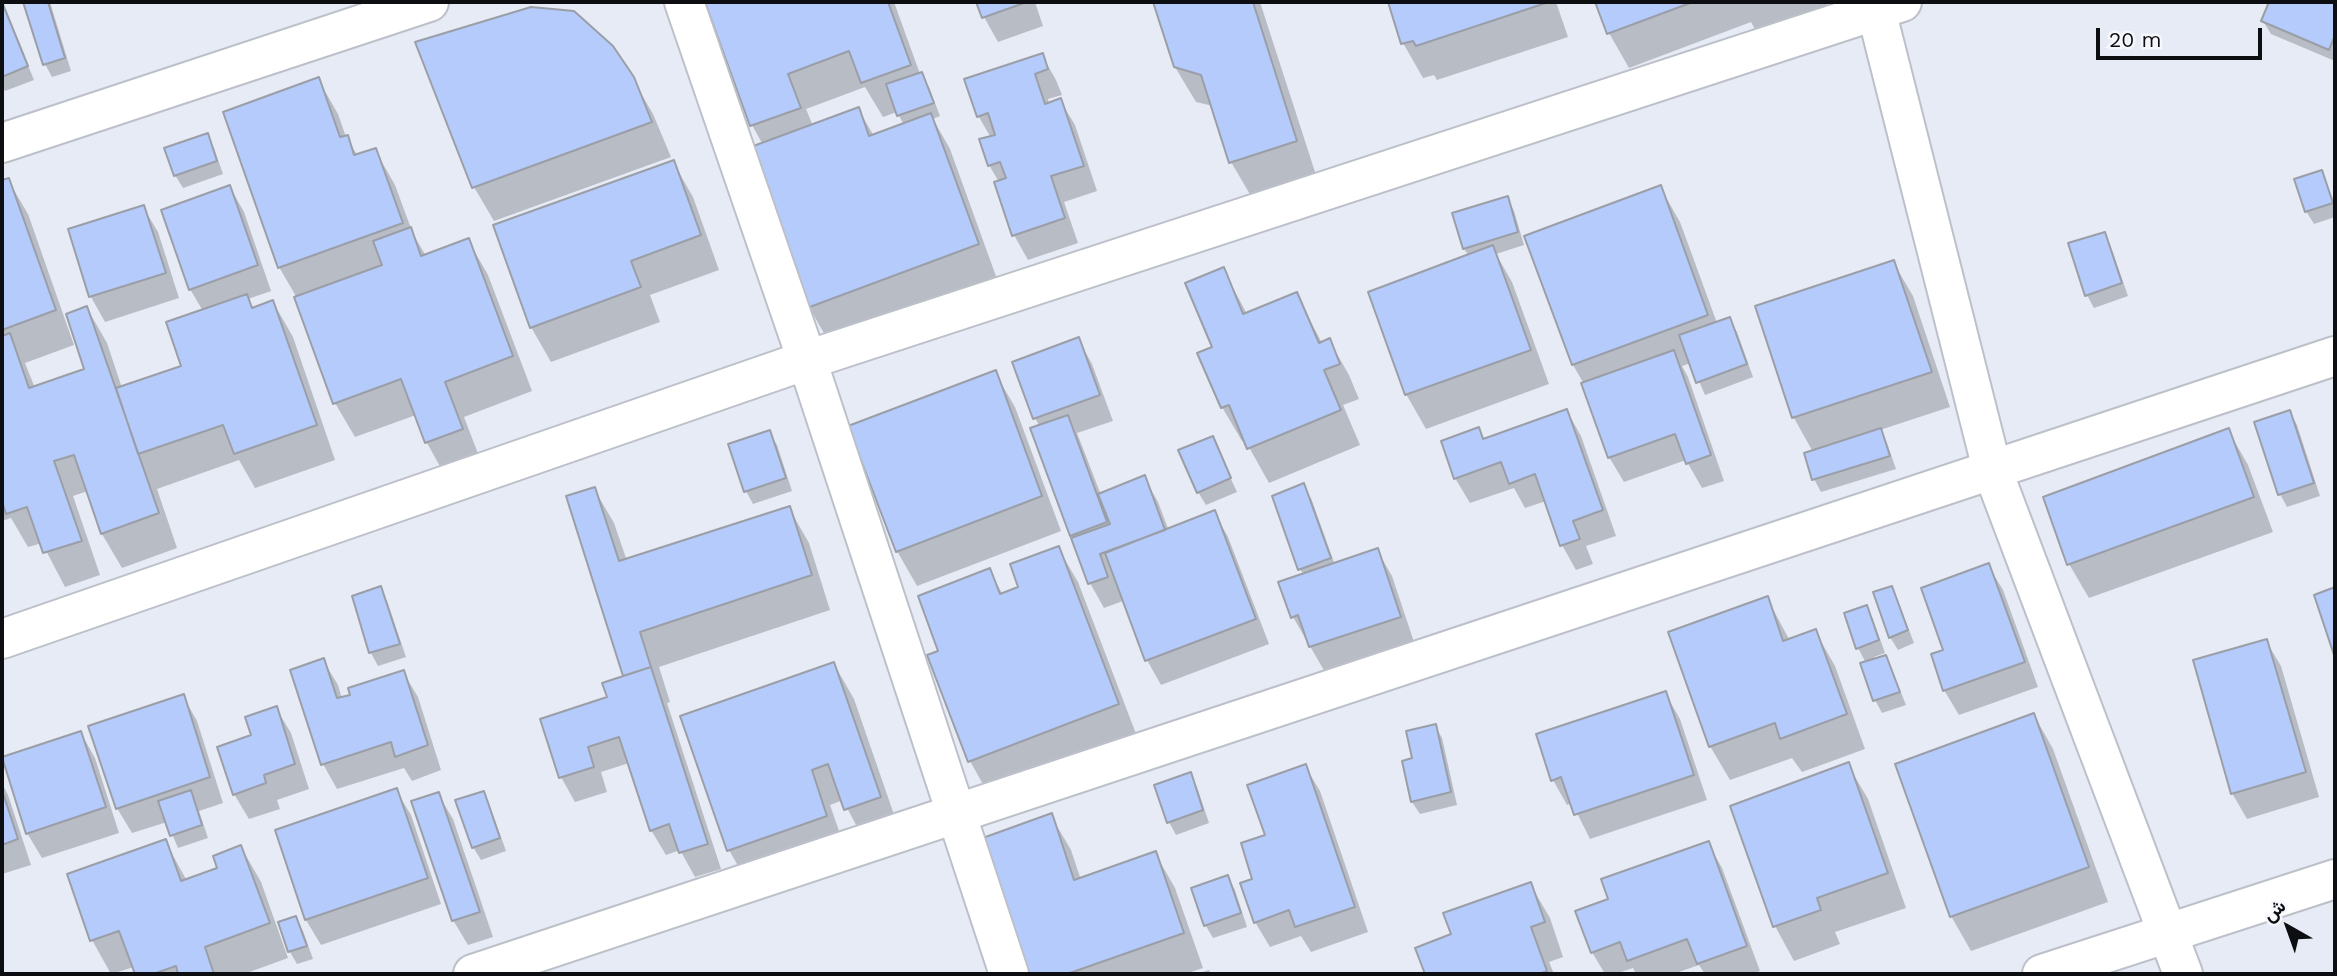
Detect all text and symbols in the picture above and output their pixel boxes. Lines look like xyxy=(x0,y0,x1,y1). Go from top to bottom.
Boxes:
scale bar xyxy=(2099,14,2265,58)
text: 20 m xyxy=(2109,27,2161,52)
north arrow xyxy=(2253,892,2323,962)
text: ش xyxy=(2258,894,2290,927)

